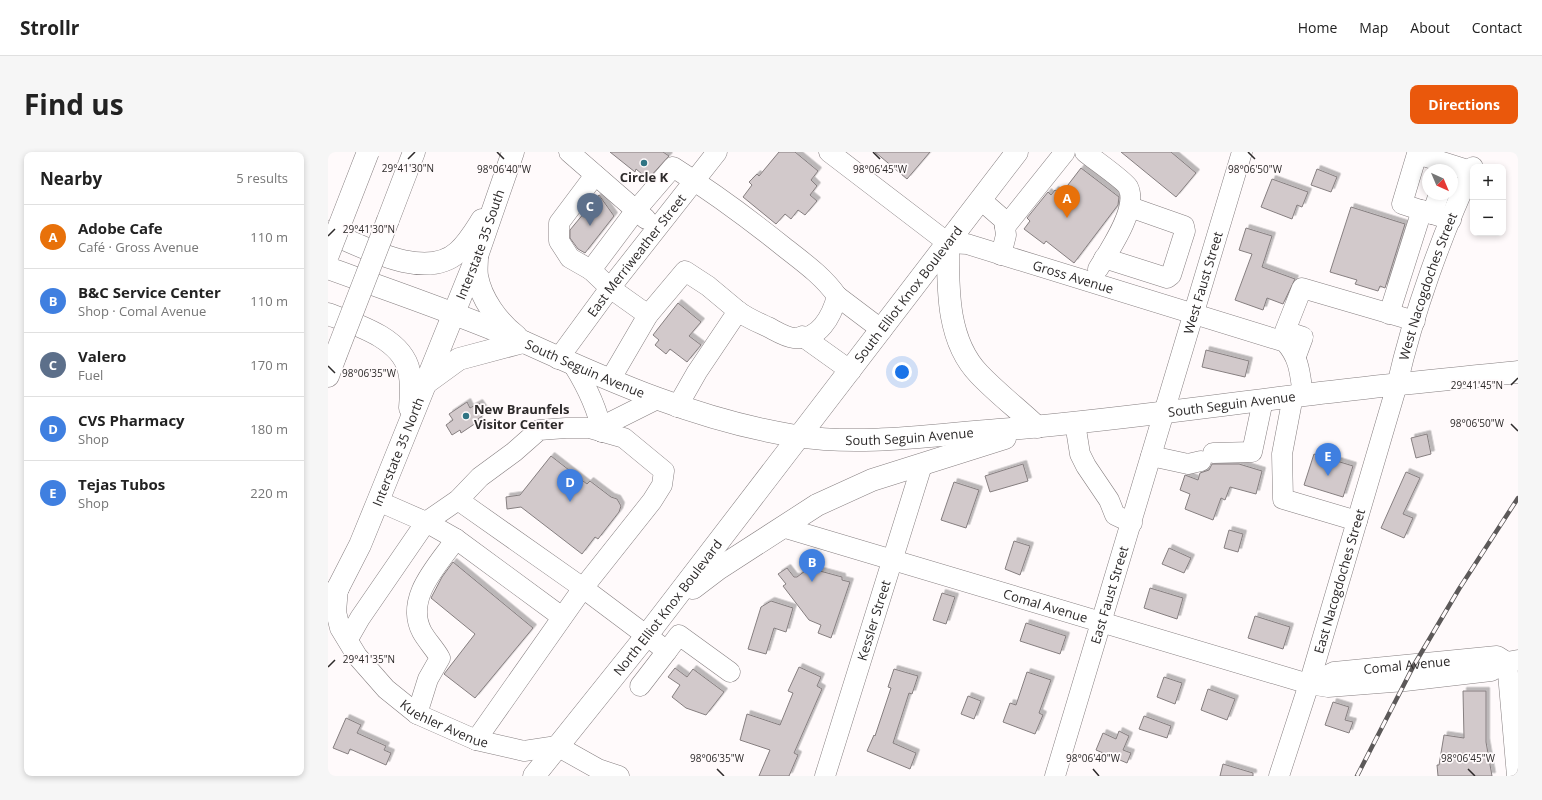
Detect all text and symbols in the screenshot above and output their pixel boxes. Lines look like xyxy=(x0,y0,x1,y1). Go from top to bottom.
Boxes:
text: Strollr xyxy=(20,15,79,41)
text: Home xyxy=(1298,18,1337,37)
text: Map xyxy=(1359,18,1388,37)
text: About xyxy=(1410,18,1450,37)
text: Contact xyxy=(1472,18,1522,37)
text: Find us xyxy=(24,85,124,123)
button: Directions xyxy=(1410,85,1518,124)
marker: Circle K xyxy=(639,158,649,168)
text: 29°41'30"N xyxy=(382,161,434,175)
text: 98°06'40"W xyxy=(477,162,532,176)
text: 98°06'45"W xyxy=(853,162,908,176)
text: 98°06'50"W xyxy=(1228,162,1283,176)
north arrow xyxy=(1422,164,1458,200)
map controls xyxy=(1470,164,1506,236)
button: + xyxy=(1470,164,1506,200)
text: Nearby xyxy=(40,167,102,190)
place label: Circle K xyxy=(620,168,669,186)
text: 5 results xyxy=(236,169,288,187)
pin: A xyxy=(1054,185,1080,218)
street label: Interstate 35 South xyxy=(451,187,508,302)
street label: East Merriweather Street xyxy=(583,190,690,320)
pin: C xyxy=(577,193,603,226)
button: − xyxy=(1470,200,1506,236)
street label: West Nacogdoches Street xyxy=(1394,209,1461,362)
text: Adobe Cafe xyxy=(78,218,163,238)
text: 29°41'30"N xyxy=(343,222,395,236)
street label: South Elliot Knox Boulevard xyxy=(850,222,966,366)
text: A xyxy=(49,228,57,246)
text: 110 m xyxy=(250,228,288,246)
street label: West Faust Street xyxy=(1179,229,1227,336)
text: Café · Gross Avenue xyxy=(78,238,199,256)
street label: Gross Avenue xyxy=(1031,256,1116,298)
text: B&C Service Center xyxy=(78,282,221,302)
text: B xyxy=(49,292,57,310)
text: 110 m xyxy=(250,292,288,310)
text: Shop · Comal Avenue xyxy=(78,302,206,320)
street label: South Seguin Avenue xyxy=(522,335,647,402)
text: Valero xyxy=(78,346,126,366)
text: C xyxy=(49,356,57,374)
text: 170 m xyxy=(250,356,288,374)
your location xyxy=(892,362,912,382)
text: Fuel xyxy=(78,366,103,384)
text: 98°06'35"W xyxy=(342,366,397,380)
text: 29°41'45"N xyxy=(1451,378,1503,392)
street label: South Seguin Avenue xyxy=(1167,387,1296,421)
street label: Interstate 35 North xyxy=(368,394,428,509)
place label: New Braunfels Visitor Center xyxy=(474,400,569,433)
text: CVS Pharmacy xyxy=(78,410,185,430)
marker: New Braunfels Visitor Center xyxy=(461,411,471,421)
text: 98°06'50"W xyxy=(1450,416,1505,430)
text: D xyxy=(48,420,58,438)
text: 180 m xyxy=(250,420,288,438)
street label: South Seguin Avenue xyxy=(845,423,974,449)
text: Shop xyxy=(78,430,109,448)
pin: E xyxy=(1315,443,1341,476)
pin: D xyxy=(557,469,583,502)
text: Tejas Tubos xyxy=(78,474,165,494)
text: E xyxy=(49,484,57,502)
text: 220 m xyxy=(250,484,288,502)
text: Shop xyxy=(78,494,109,512)
street label: East Nacogdoches Street xyxy=(1309,506,1369,656)
street label: North Elliot Knox Boulevard xyxy=(609,536,726,679)
street label: East Faust Street xyxy=(1086,544,1133,646)
pin: B xyxy=(799,549,825,582)
street label: Kessler Street xyxy=(853,578,895,663)
street label: Comal Avenue xyxy=(1001,584,1090,627)
text: 29°41'35"N xyxy=(343,652,395,666)
street label: Comal Avenue xyxy=(1363,652,1451,678)
street label: Kuehler Avenue xyxy=(397,695,490,752)
text: 98°06'35"W xyxy=(690,751,745,765)
text: 98°06'40"W xyxy=(1066,751,1121,765)
text: 98°06'45"W xyxy=(1441,751,1496,765)

